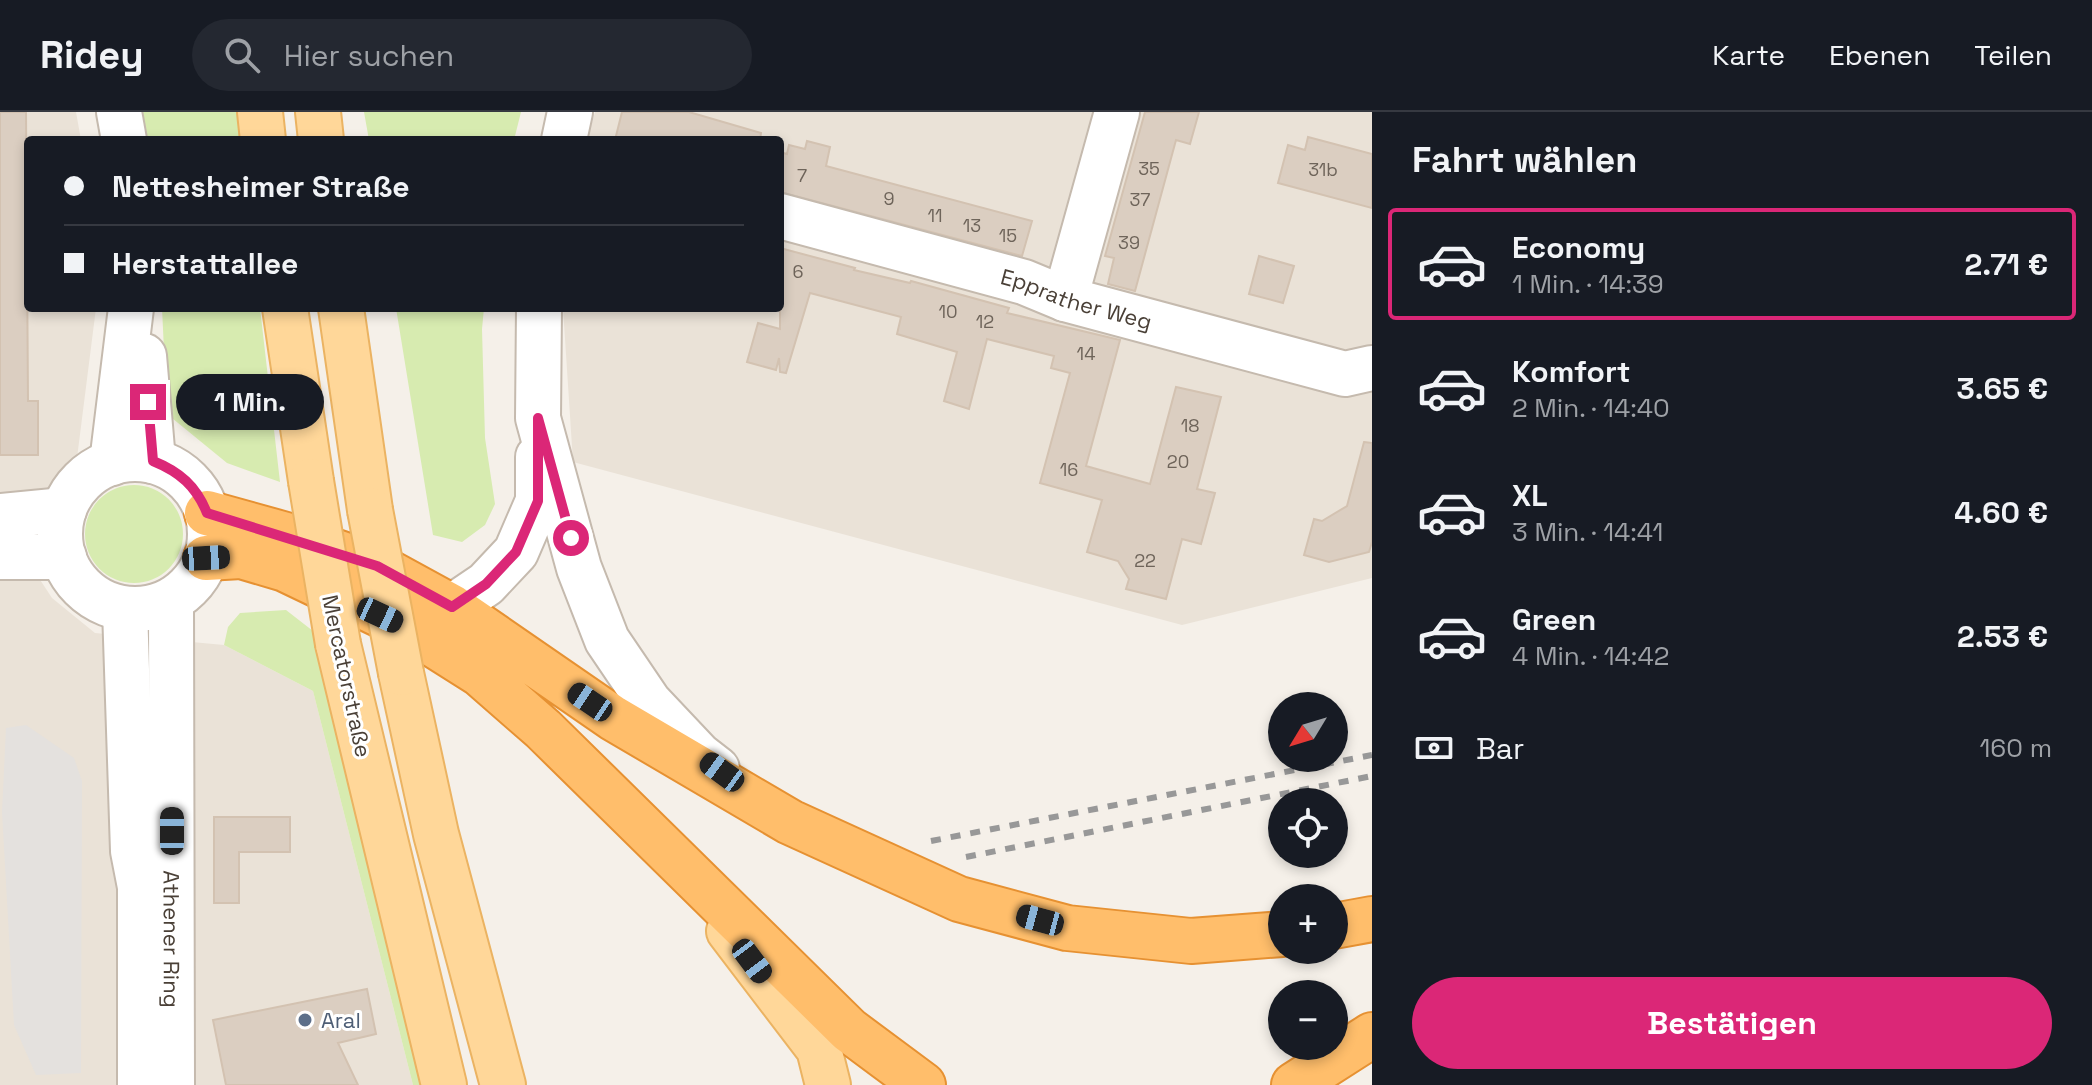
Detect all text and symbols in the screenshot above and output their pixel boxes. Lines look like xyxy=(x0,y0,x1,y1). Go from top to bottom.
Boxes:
search box xyxy=(192,19,752,91)
text: Ridey xyxy=(40,31,144,79)
icon: search xyxy=(220,33,264,77)
text: Hier suchen xyxy=(284,36,454,75)
text: Karte xyxy=(1712,37,1785,73)
text: Ebenen xyxy=(1829,37,1930,73)
text: Teilen xyxy=(1974,37,2052,73)
text: Fahrt wählen xyxy=(1412,137,1637,183)
house number: 35 xyxy=(1138,157,1160,180)
house number: 31b xyxy=(1308,158,1338,181)
house number: 7 xyxy=(797,164,807,187)
text: Nettesheimer Straße xyxy=(112,167,410,206)
house number: 9 xyxy=(883,187,895,210)
house number: 37 xyxy=(1129,188,1151,211)
house number: 11 xyxy=(927,204,943,227)
house number: 13 xyxy=(963,214,981,237)
house number: 15 xyxy=(999,224,1017,247)
icon: car xyxy=(1416,228,1488,300)
text: Economy xyxy=(1512,228,1645,267)
house number: 39 xyxy=(1118,231,1140,254)
text: Herstattallee xyxy=(112,244,298,283)
text: 2.71 € xyxy=(1964,245,2048,284)
house number: 6 xyxy=(792,260,804,283)
street label: Epprather Weg xyxy=(998,262,1155,336)
text: 1 Min. · 14:39 xyxy=(1512,267,1664,301)
house number: 10 xyxy=(938,300,958,323)
house number: 12 xyxy=(976,310,994,333)
house number: 14 xyxy=(1077,342,1095,365)
icon: car xyxy=(1416,352,1488,424)
text: Komfort xyxy=(1512,352,1630,391)
text: 3.65 € xyxy=(1957,369,2048,408)
callout: 1 Min. xyxy=(176,374,324,430)
route end xyxy=(130,384,166,420)
text: 1 Min. xyxy=(214,385,286,419)
text: 2 Min. · 14:40 xyxy=(1512,391,1670,425)
house number: 18 xyxy=(1181,414,1199,437)
house number: 20 xyxy=(1167,450,1189,473)
house number: 16 xyxy=(1060,458,1078,481)
icon: car xyxy=(1416,476,1488,548)
text: XL xyxy=(1512,476,1548,515)
text: 4.60 € xyxy=(1954,493,2048,532)
text: 3 Min. · 14:41 xyxy=(1512,515,1663,549)
route start xyxy=(553,520,589,556)
car xyxy=(181,545,231,571)
house number: 22 xyxy=(1134,549,1156,572)
street label: Mercatorstraße xyxy=(316,592,378,760)
car xyxy=(353,594,407,636)
icon: car xyxy=(1416,600,1488,672)
text: Green xyxy=(1512,600,1596,639)
text: 2.53 € xyxy=(1957,617,2048,656)
text: 4 Min. · 14:42 xyxy=(1512,639,1669,673)
car xyxy=(563,679,617,725)
north arrow xyxy=(1268,692,1348,772)
map controls xyxy=(1268,692,1348,1060)
icon: cash xyxy=(1412,726,1456,770)
text: Bar xyxy=(1476,729,1524,768)
text: 160 m xyxy=(1980,731,2052,765)
car xyxy=(696,748,748,796)
button: locate xyxy=(1268,788,1348,868)
car xyxy=(160,807,184,855)
street label: Athener Ring xyxy=(158,870,186,1008)
button: + xyxy=(1268,884,1348,964)
car xyxy=(1014,902,1066,938)
car xyxy=(728,935,776,987)
button: Bestätigen xyxy=(1412,977,2052,1069)
button: − xyxy=(1268,980,1348,1060)
place label: Aral xyxy=(321,1006,361,1034)
marker: Aral xyxy=(296,1011,314,1029)

